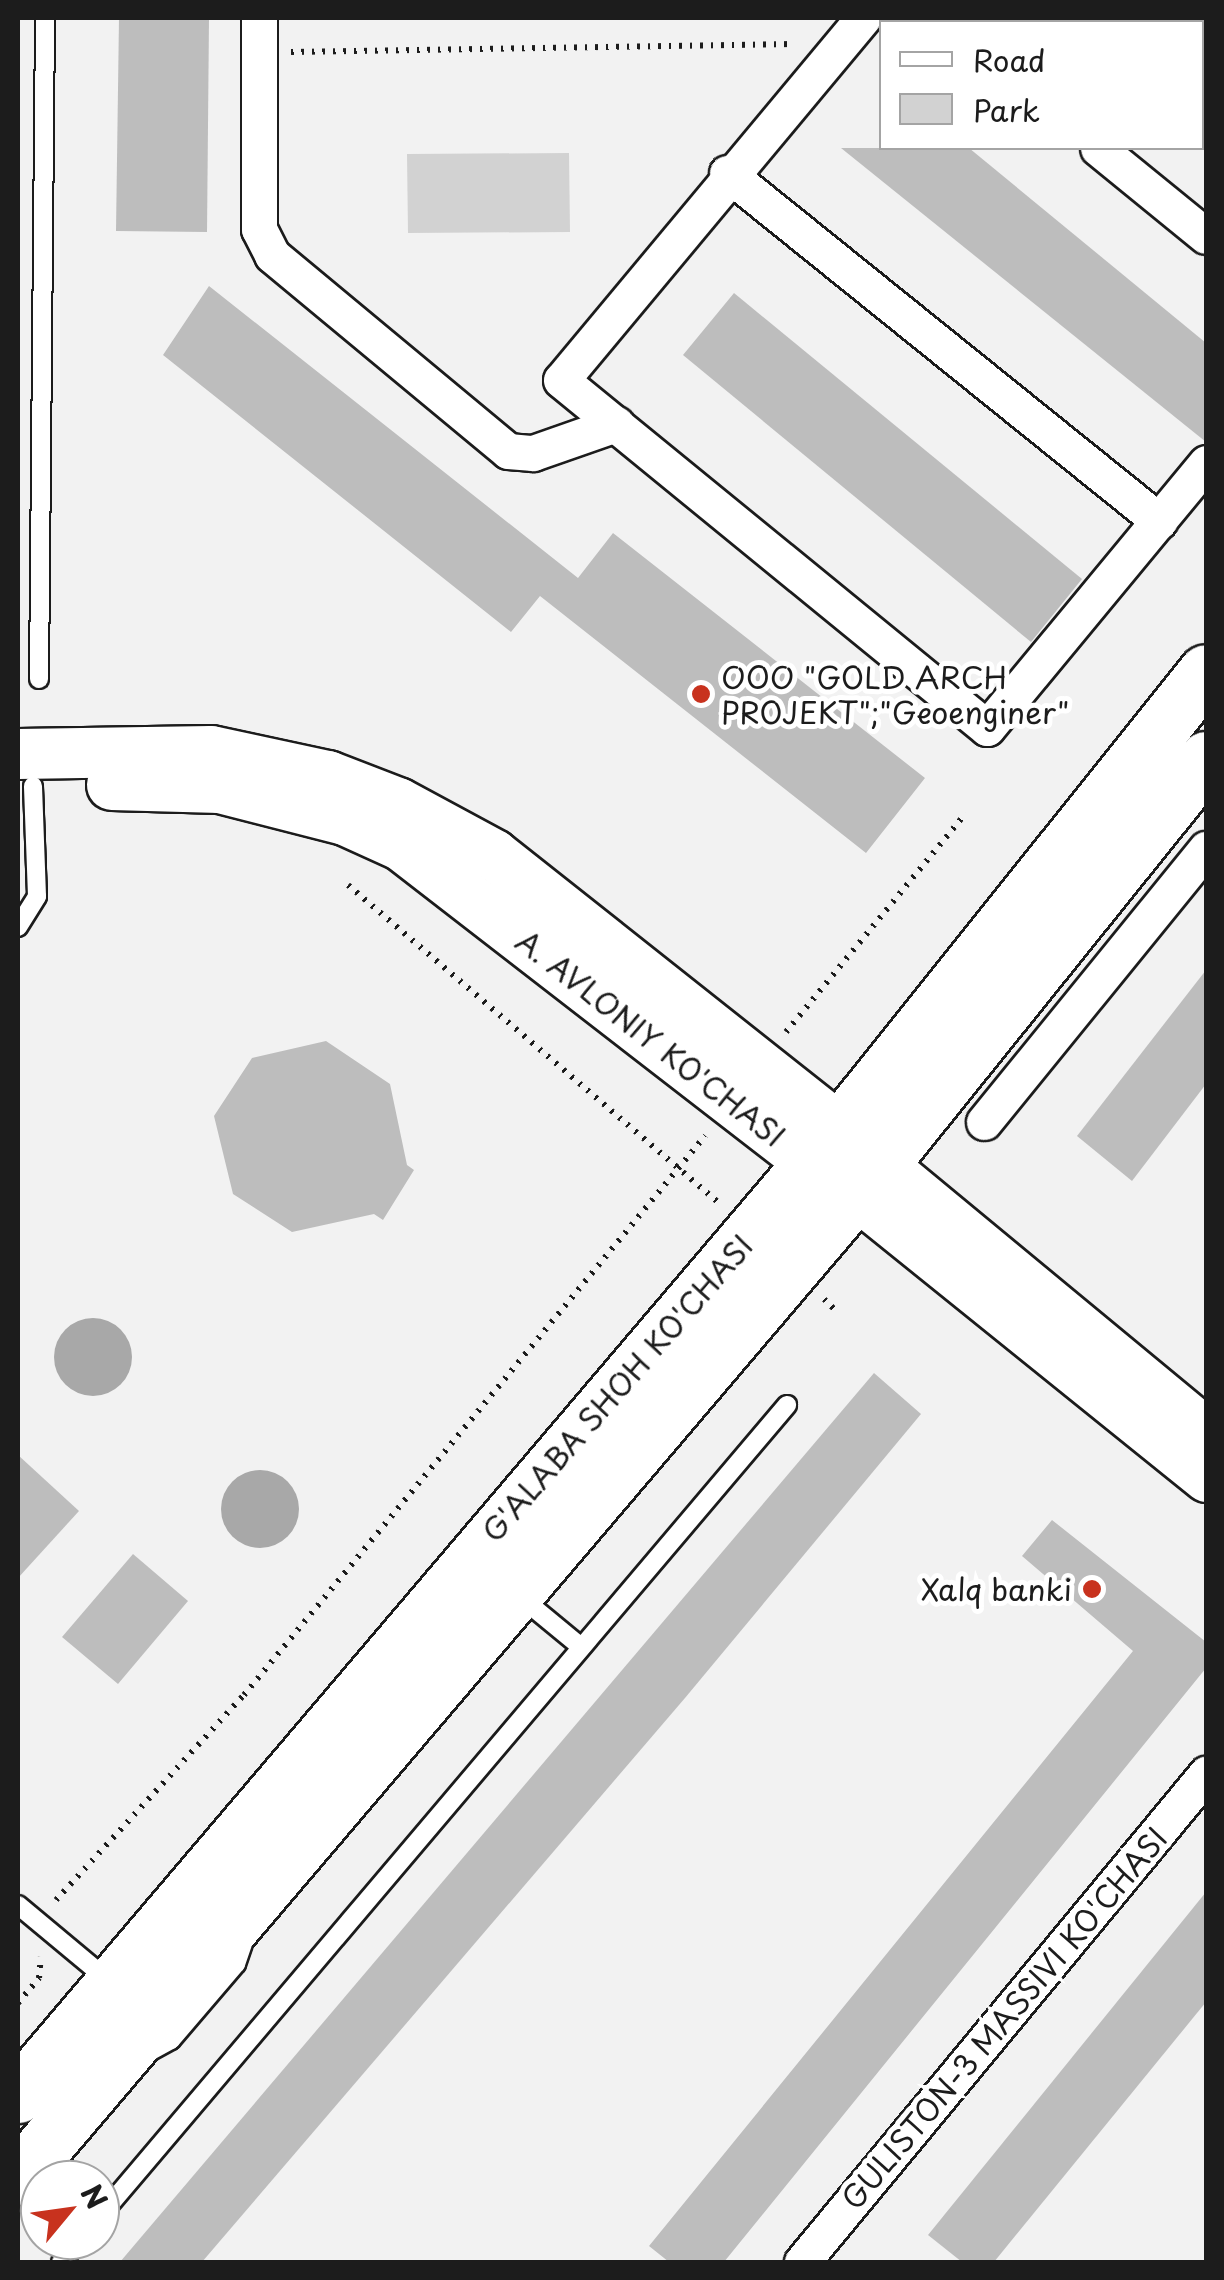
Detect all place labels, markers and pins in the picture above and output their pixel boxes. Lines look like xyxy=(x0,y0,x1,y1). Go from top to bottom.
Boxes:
place label: ООО "GOLD ARCH PROJEKT";"Geoenginer" xyxy=(721,659,1069,730)
marker: ООО "GOLD ARCH PROJEKT";"Geoenginer" xyxy=(690,683,712,705)
place label: Xalq banki xyxy=(921,1571,1072,1607)
marker: Xalq banki xyxy=(1081,1578,1103,1600)

